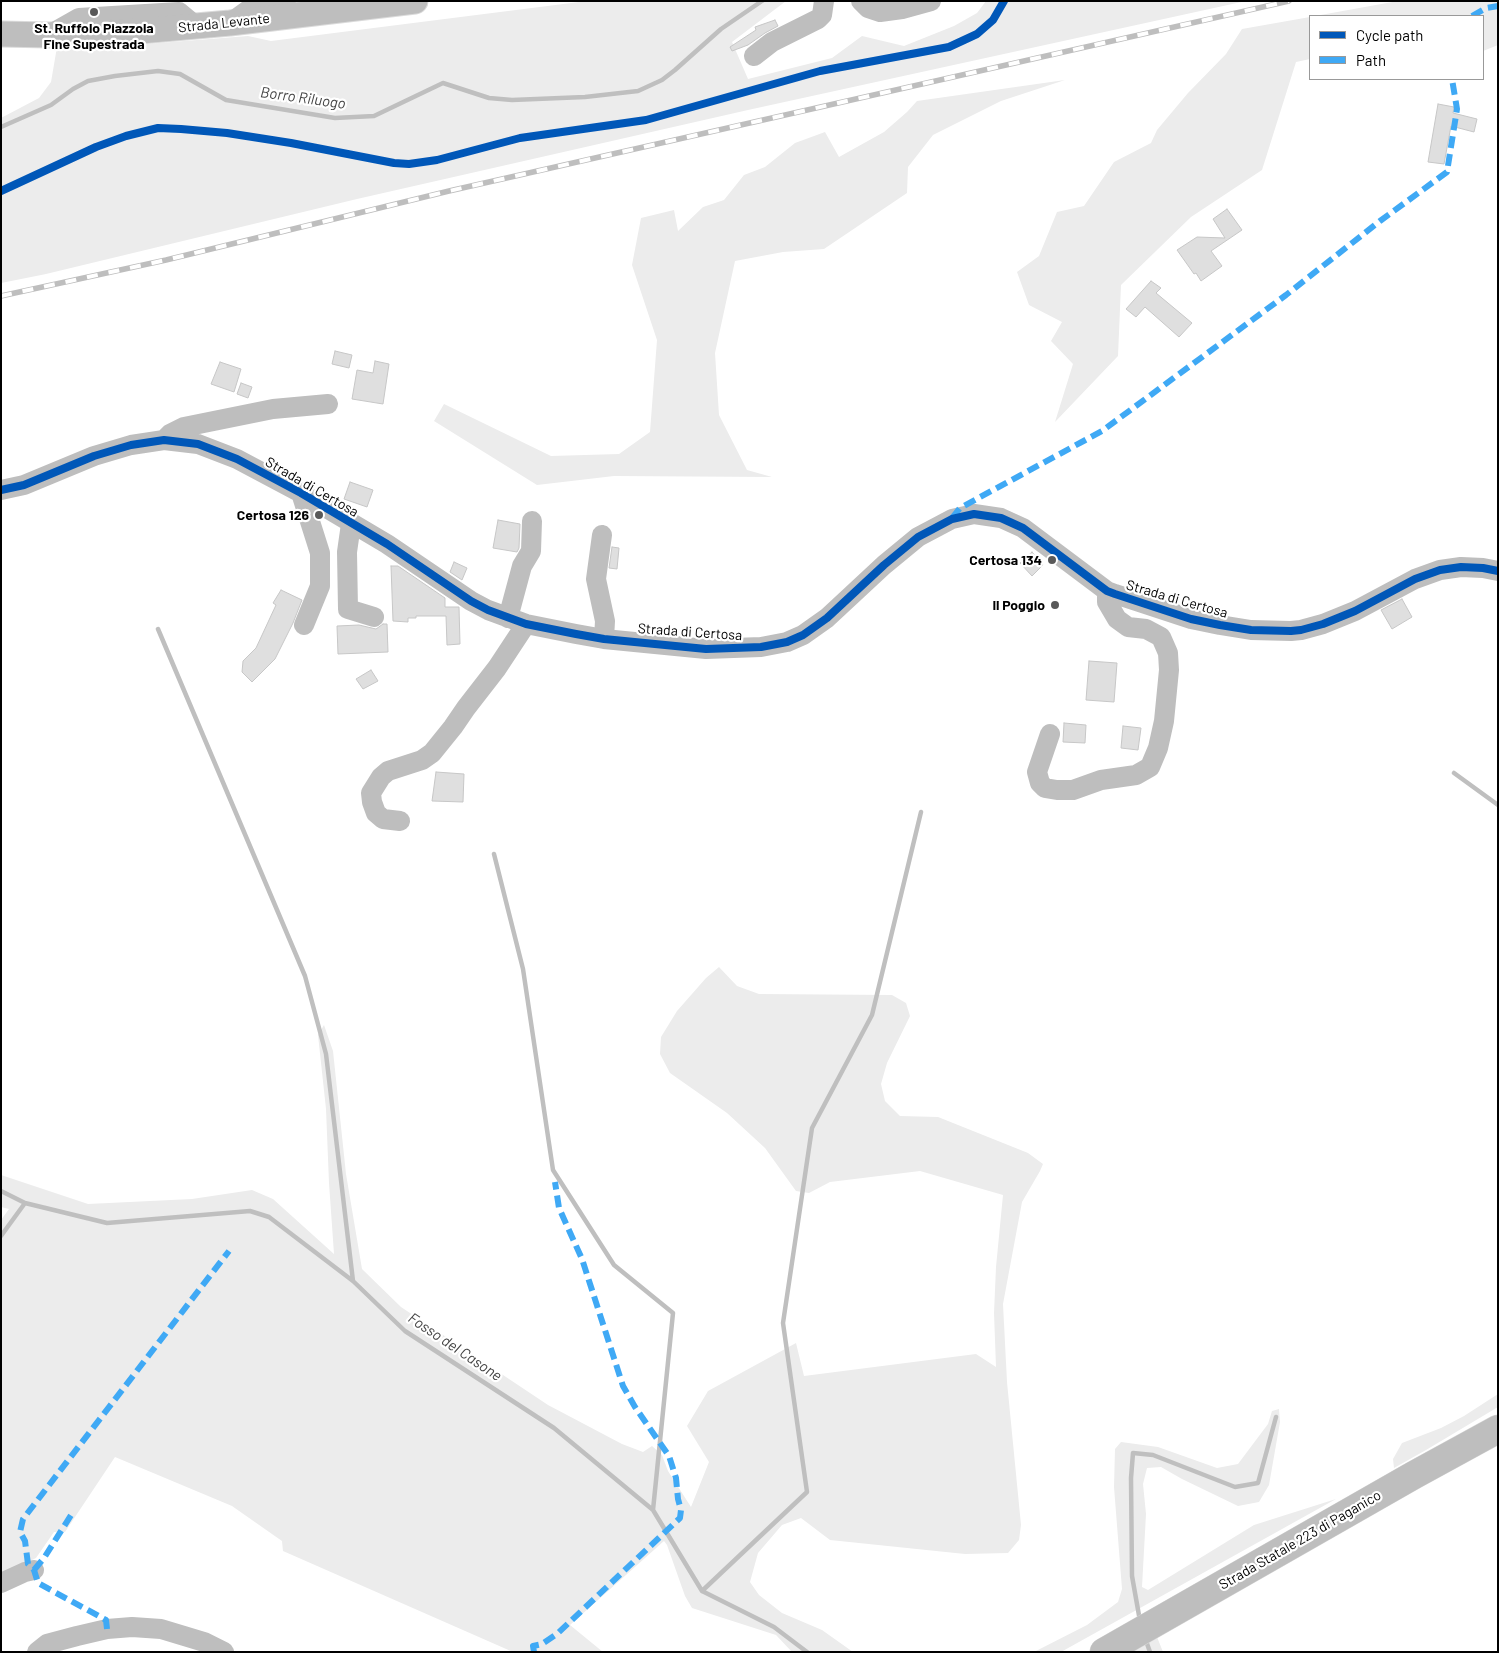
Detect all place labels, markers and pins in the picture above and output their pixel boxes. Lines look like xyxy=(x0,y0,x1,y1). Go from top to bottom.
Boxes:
marker: St. Ruffolo Piazzola Fine Supestrada xyxy=(88,6,100,18)
place label: St. Ruffolo Piazzola Fine Supestrada xyxy=(34,20,154,52)
place label: Certosa 126 xyxy=(237,507,309,523)
marker: Certosa 126 xyxy=(313,509,325,521)
place label: Certosa 134 xyxy=(969,552,1042,568)
marker: Certosa 134 xyxy=(1046,554,1058,566)
place label: Il Poggio xyxy=(992,597,1045,613)
marker: Il Poggio xyxy=(1049,599,1061,611)

